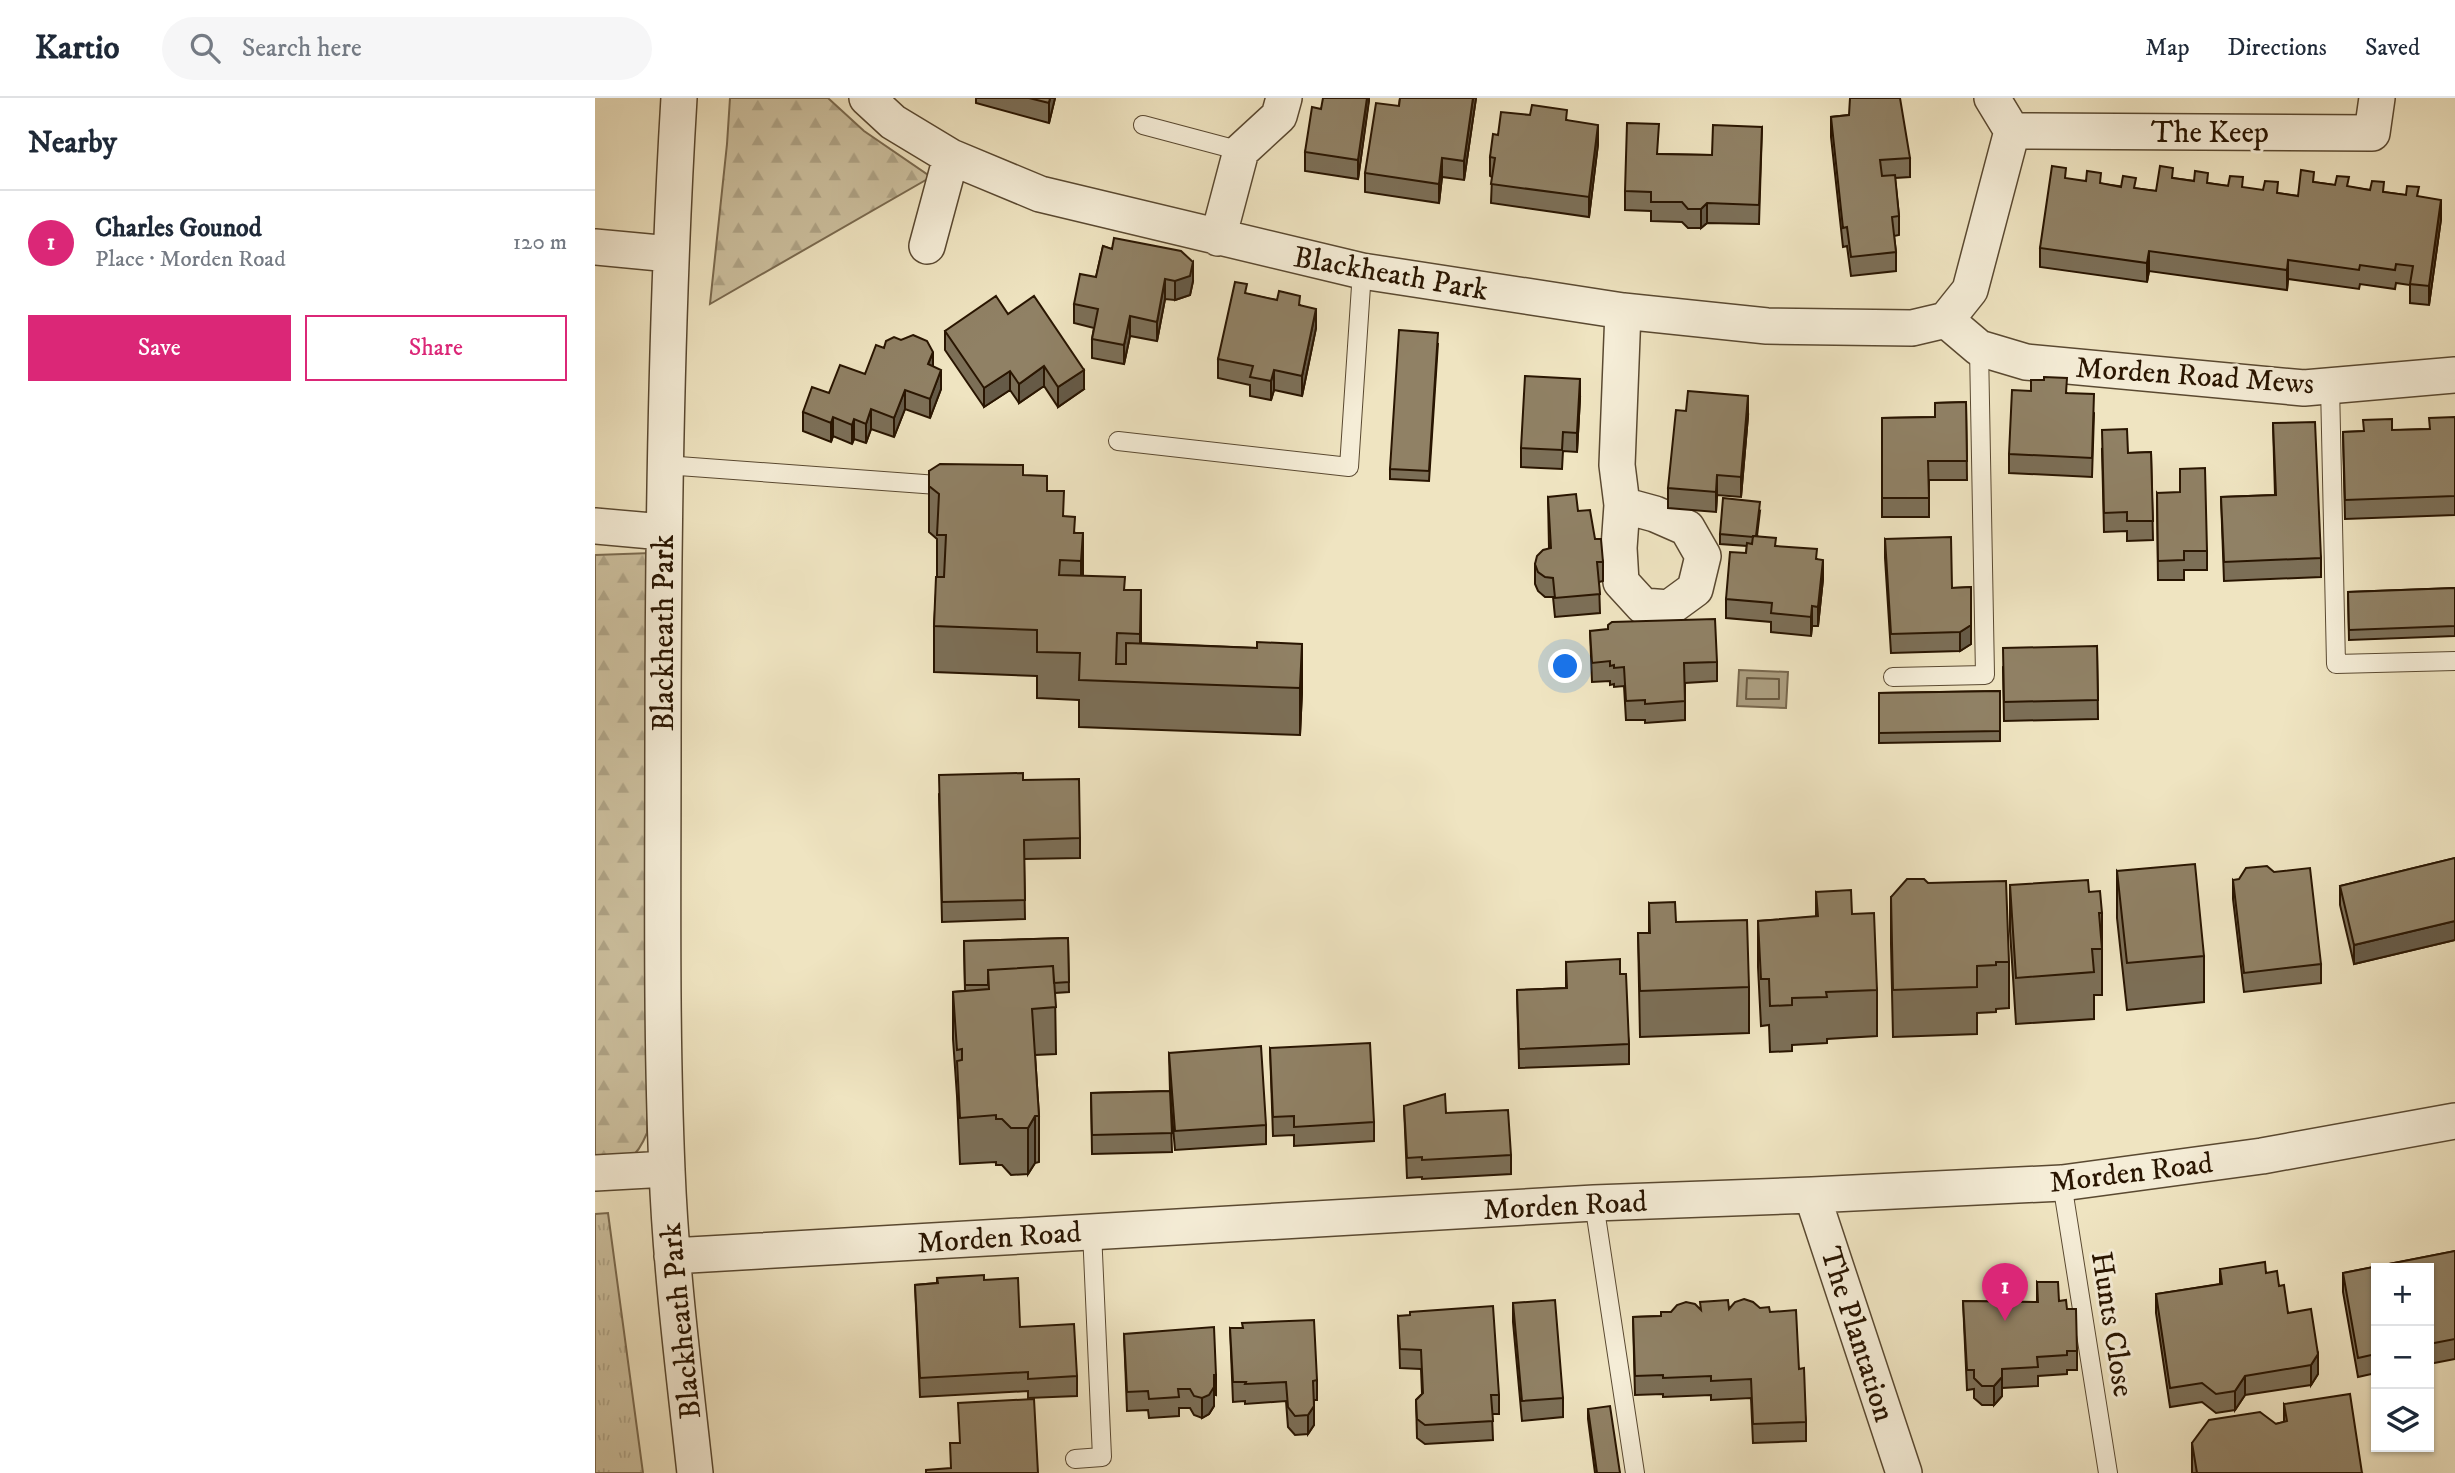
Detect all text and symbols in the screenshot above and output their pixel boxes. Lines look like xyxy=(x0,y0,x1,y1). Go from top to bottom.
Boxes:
search box xyxy=(162,17,652,80)
text: Kartio xyxy=(35,28,120,69)
icon: search xyxy=(186,29,224,67)
text: Search here xyxy=(242,32,362,65)
text: Map xyxy=(2145,33,2190,63)
text: Directions xyxy=(2228,33,2327,63)
text: Saved xyxy=(2365,33,2420,63)
street label: The Keep xyxy=(2151,115,2269,152)
text: Nearby xyxy=(28,125,117,162)
text: Charles Gounod xyxy=(95,212,262,245)
text: 1 xyxy=(47,228,55,257)
text: 120 m xyxy=(513,228,567,257)
street label: Blackheath Park xyxy=(1291,239,1491,310)
text: Place · Morden Road xyxy=(95,245,286,274)
button: Save xyxy=(28,315,291,381)
button: Share xyxy=(305,315,567,381)
street label: Morden Road Mews xyxy=(2074,350,2315,403)
street label: Blackheath Park xyxy=(646,534,683,732)
your location xyxy=(1548,649,1582,683)
street label: Morden Road xyxy=(2047,1145,2215,1202)
street label: Morden Road xyxy=(1482,1184,1648,1229)
street label: Morden Road xyxy=(916,1214,1082,1263)
street label: Blackheath Park xyxy=(653,1221,710,1421)
street label: The Plantation xyxy=(1811,1242,1902,1427)
street label: Hunts Close xyxy=(2082,1249,2141,1400)
pin: 1 xyxy=(1982,1263,2028,1321)
map controls xyxy=(2371,1263,2434,1452)
button: + xyxy=(2371,1263,2434,1326)
button: − xyxy=(2371,1326,2434,1389)
button: layers xyxy=(2371,1389,2434,1452)

